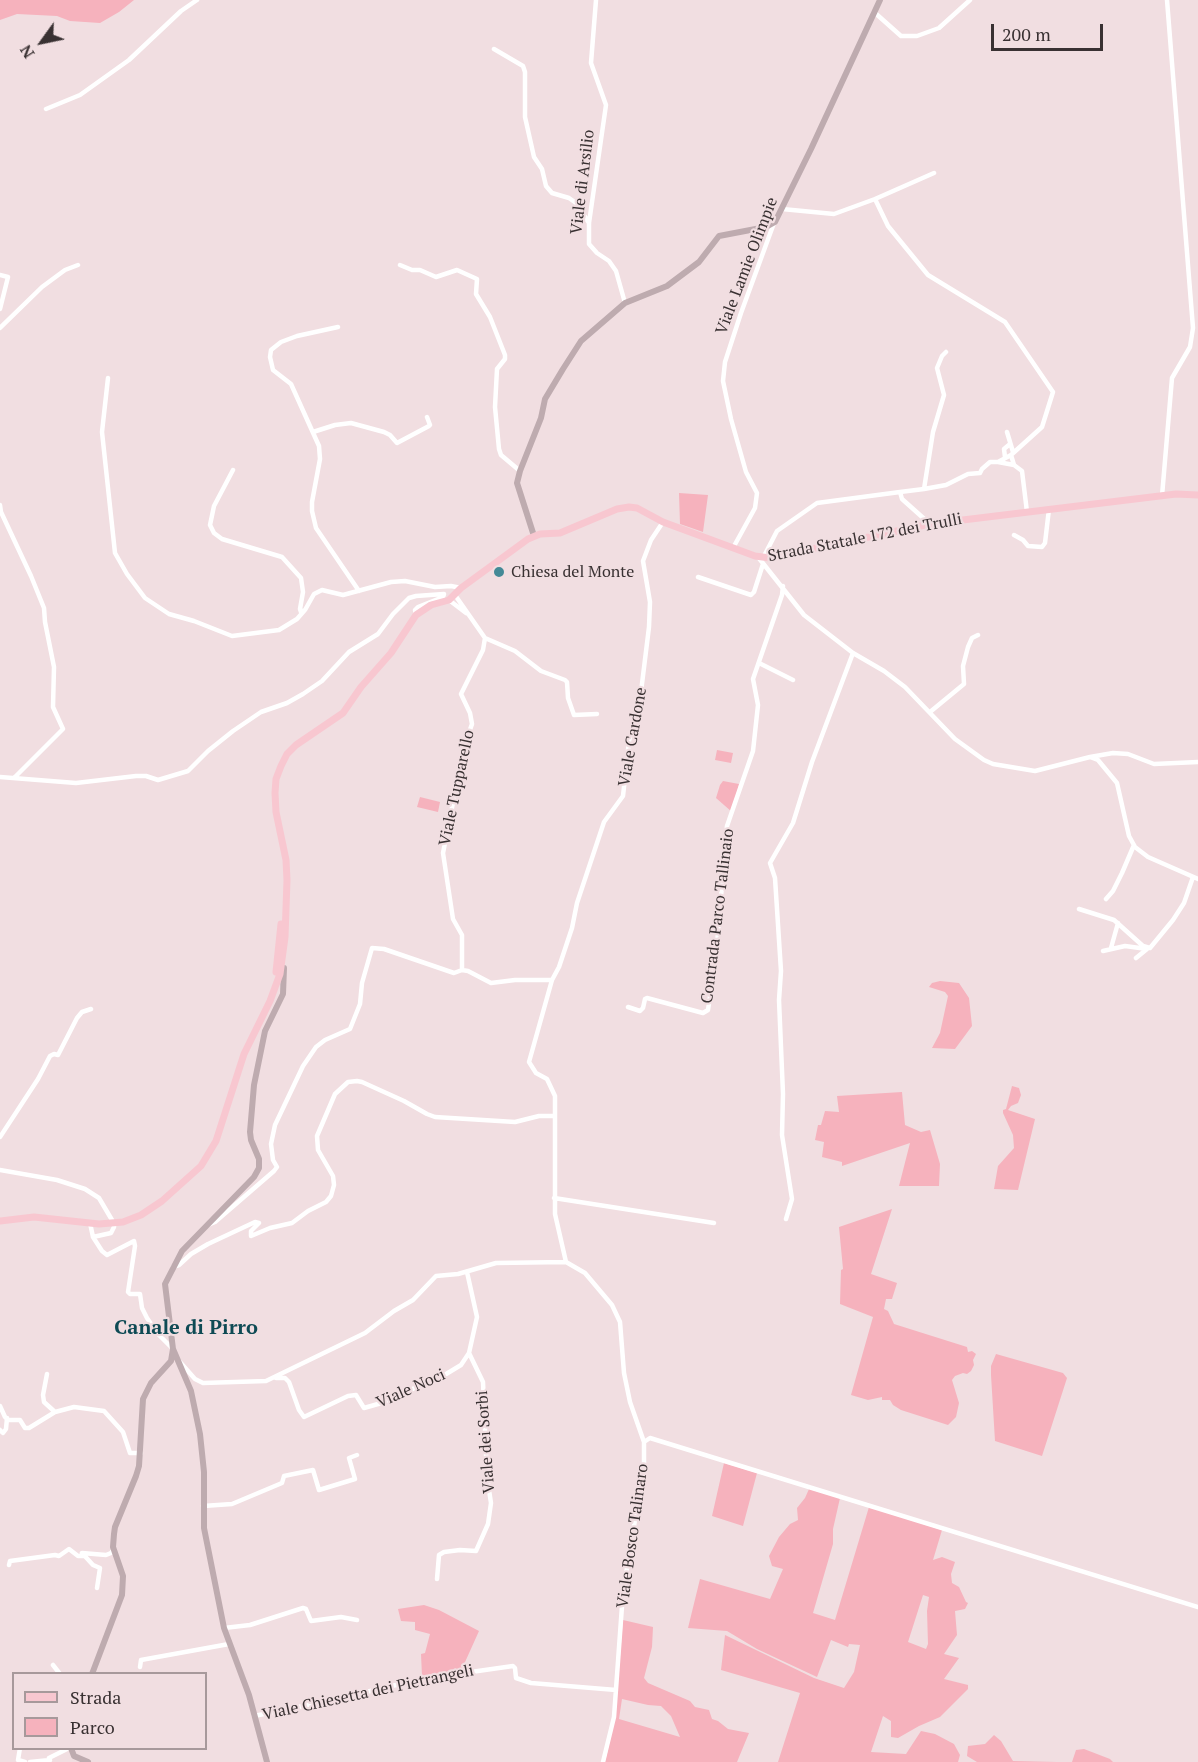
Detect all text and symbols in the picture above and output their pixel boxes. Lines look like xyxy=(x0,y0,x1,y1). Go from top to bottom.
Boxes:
north arrow xyxy=(12,12,72,72)
scale bar xyxy=(994,12,1106,50)
text: 200 m xyxy=(1002,22,1051,46)
text: N xyxy=(14,41,39,63)
street label: Viale di Arsilio xyxy=(567,128,599,236)
street label: Viale Lamie Olimpie xyxy=(712,195,782,337)
street label: Strada Statale 172 dei Trulli xyxy=(766,510,964,566)
place label: Chiesa del Monte xyxy=(511,562,634,582)
marker: Chiesa del Monte xyxy=(492,565,506,579)
street label: Viale Cardone xyxy=(615,686,651,788)
street label: Viale Tupparello xyxy=(435,728,479,848)
street label: Contrada Parco Tallinaio xyxy=(698,827,738,1005)
district label: Canale di Pirro xyxy=(114,1316,258,1340)
street label: Viale Noci xyxy=(374,1365,448,1413)
street label: Viale dei Sorbi xyxy=(473,1390,499,1494)
street label: Viale Bosco Talinaro xyxy=(613,1462,653,1610)
street label: Viale Chiesetta dei Pietrangeli xyxy=(260,1661,476,1725)
legend xyxy=(12,1672,207,1750)
text: Strada xyxy=(70,1685,121,1709)
text: Parco xyxy=(70,1715,115,1739)

